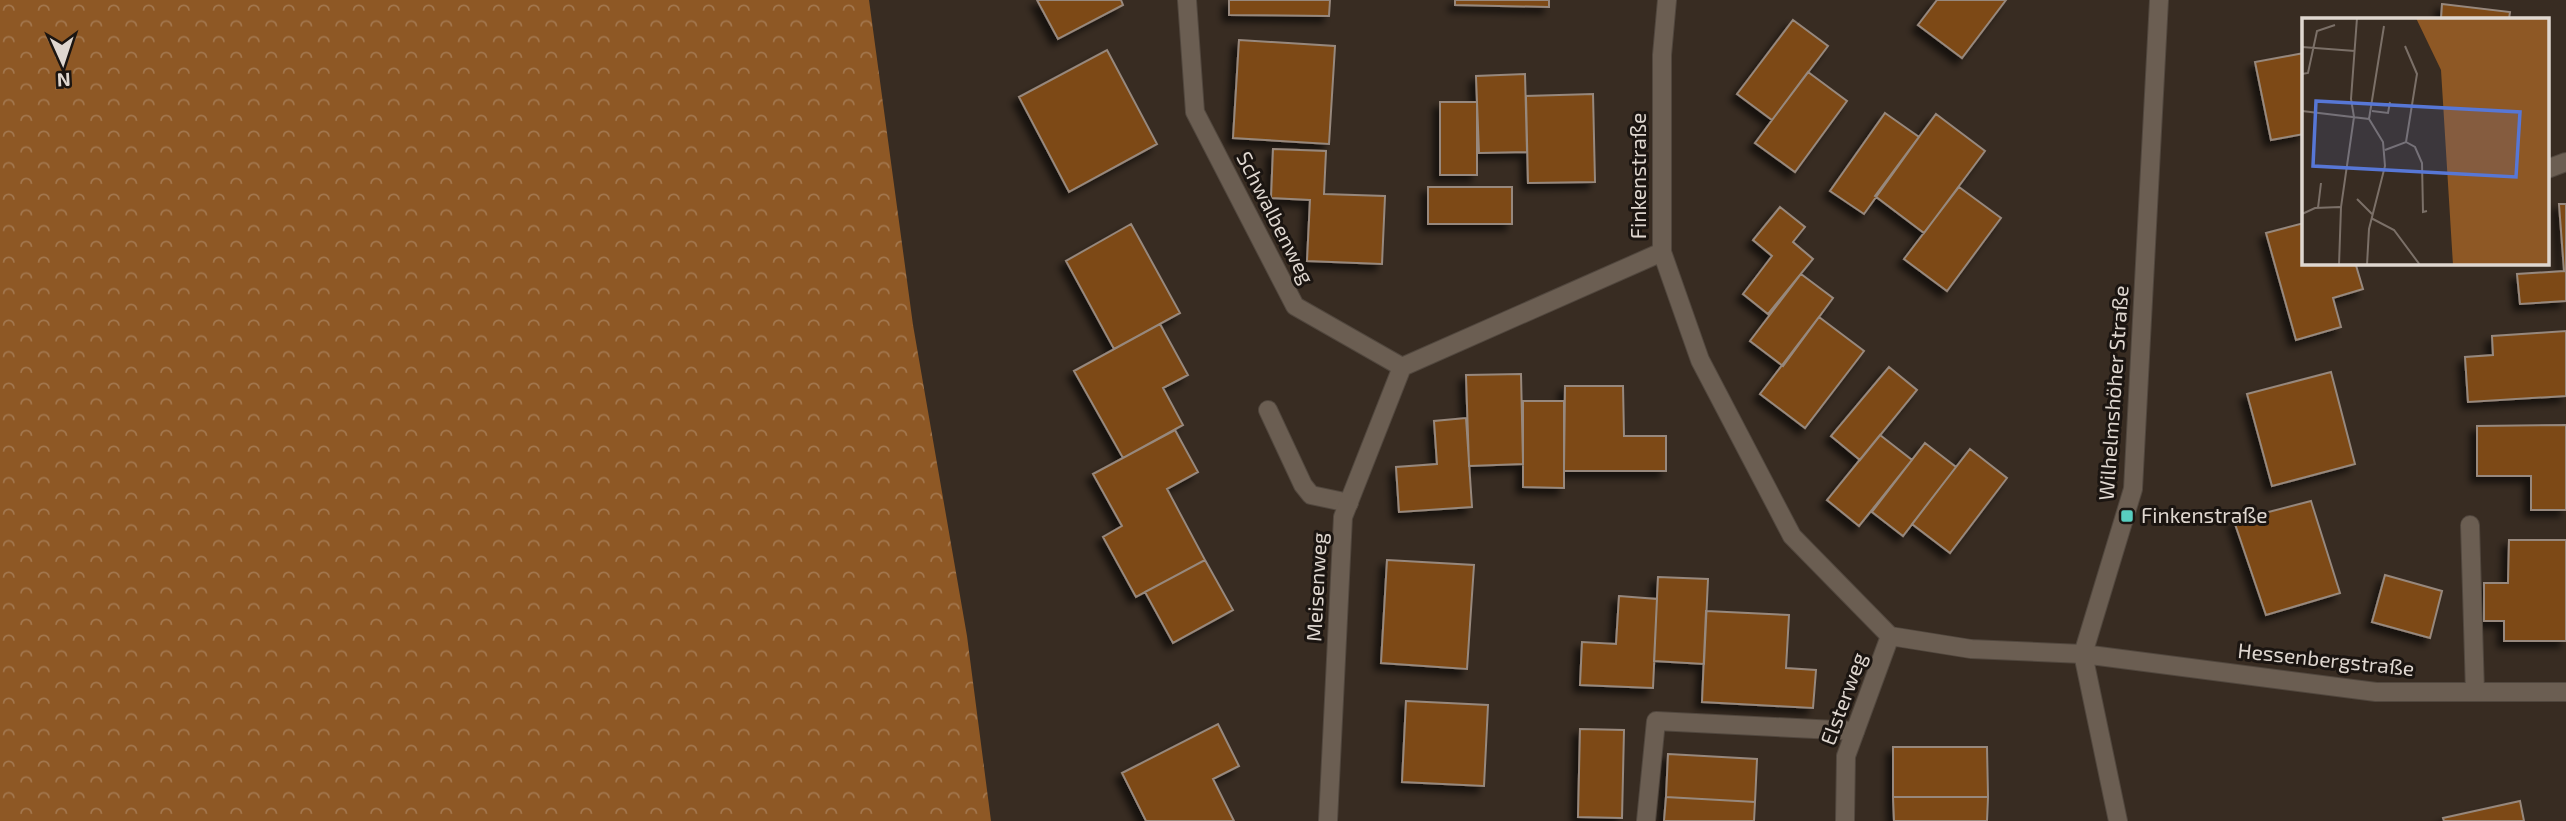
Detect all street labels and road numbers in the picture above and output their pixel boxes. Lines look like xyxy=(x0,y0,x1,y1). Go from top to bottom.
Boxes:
street label: Finkenstraße xyxy=(1625,113,1650,239)
street label: Schwalbenweg xyxy=(1232,147,1321,288)
street label: Wilhelmshöher Straße xyxy=(2093,285,2132,501)
street label: Meisenweg xyxy=(1300,531,1331,642)
street label: Hessenbergstraße xyxy=(2237,637,2416,680)
street label: Elsterweg xyxy=(1814,649,1871,748)

